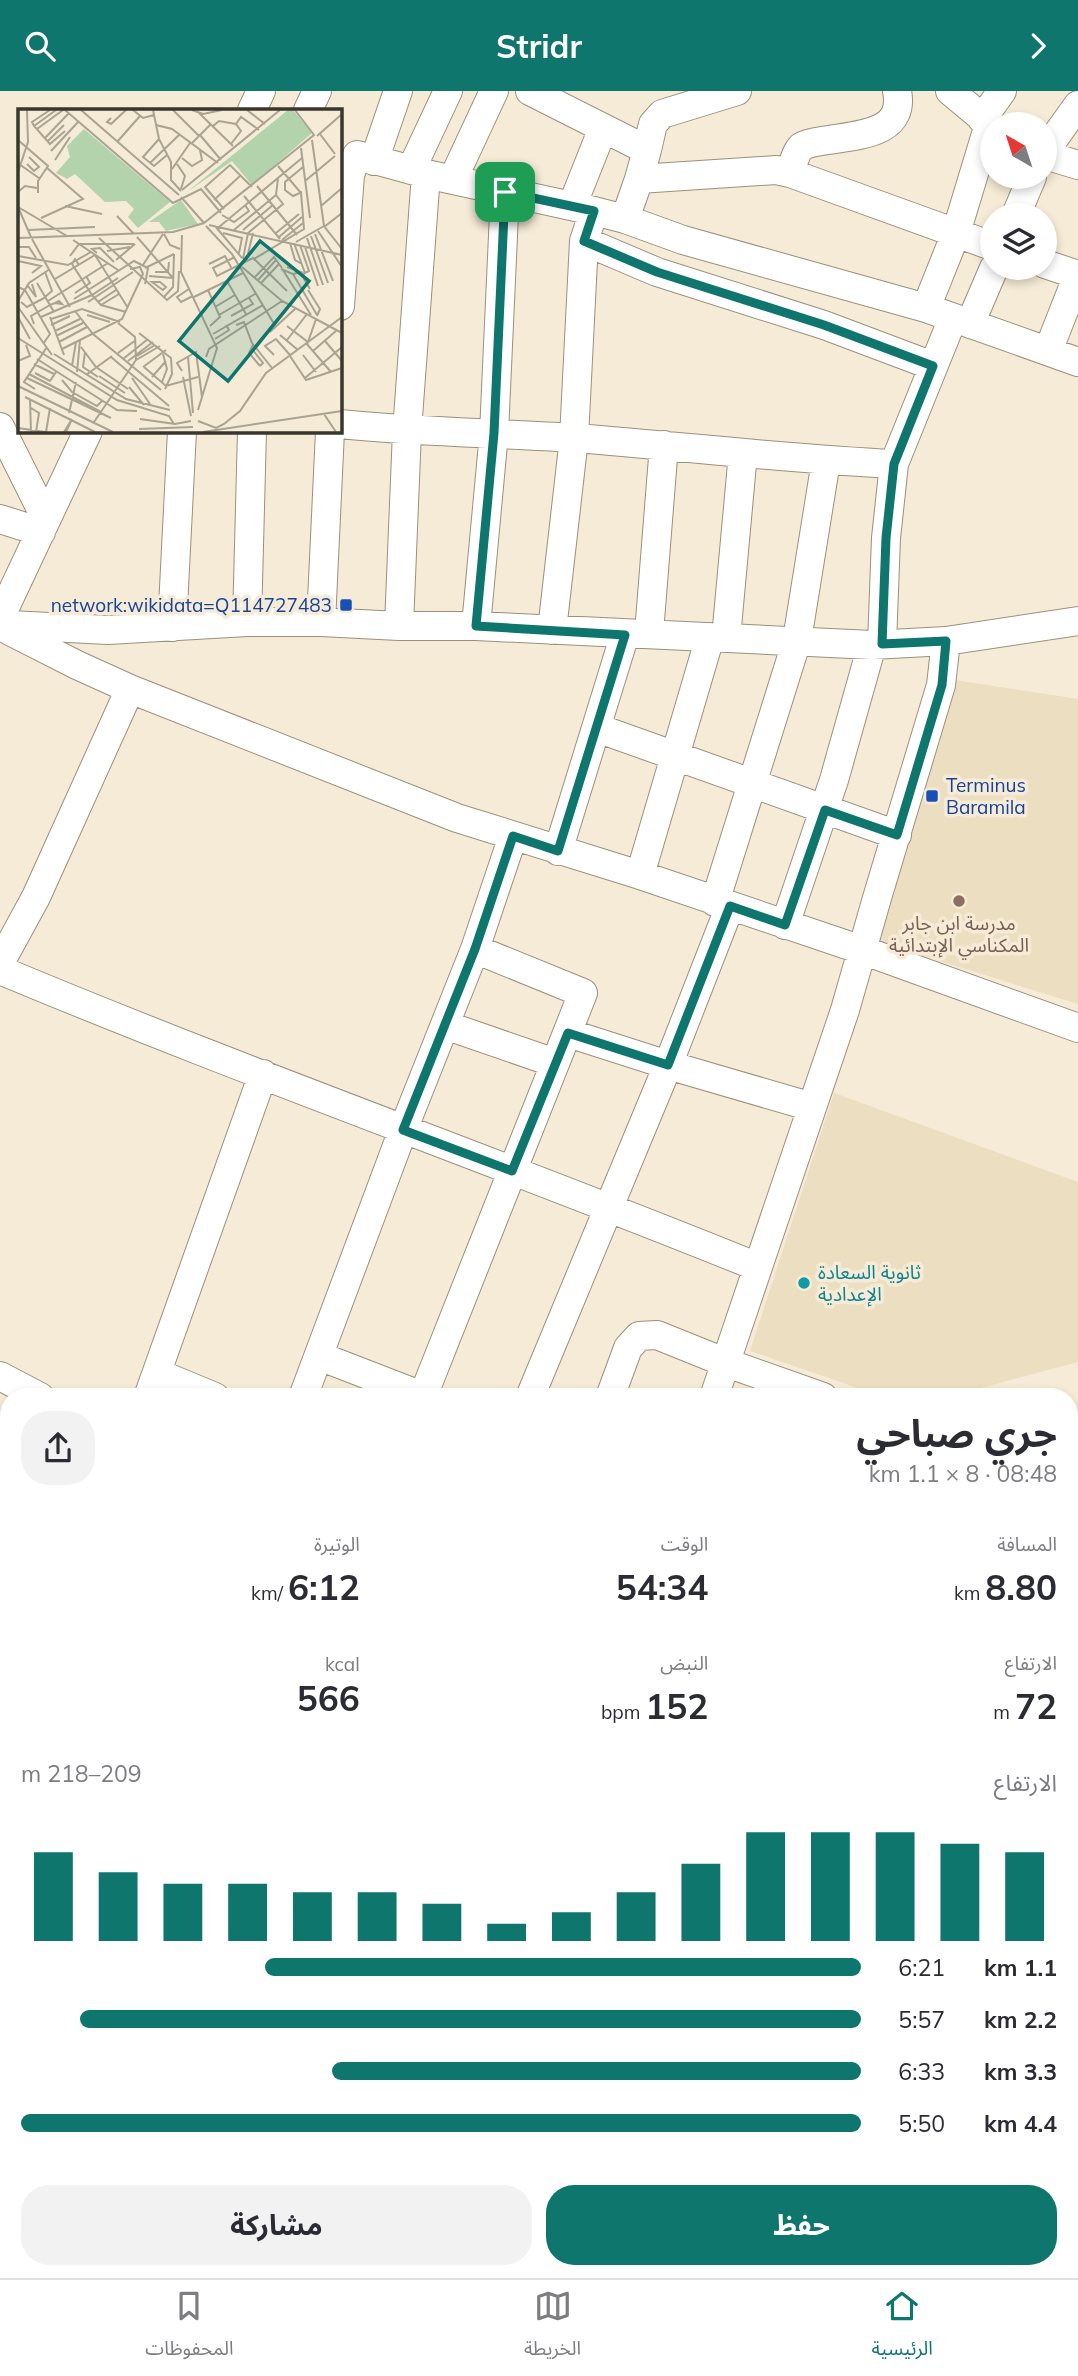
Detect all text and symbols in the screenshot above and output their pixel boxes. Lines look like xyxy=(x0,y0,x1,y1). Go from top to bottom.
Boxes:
text: Stridr xyxy=(496,26,582,66)
icon: search xyxy=(21,27,59,65)
icon: forward xyxy=(1019,27,1057,65)
inset map xyxy=(18,109,341,432)
north arrow xyxy=(980,112,1057,189)
map controls xyxy=(980,112,1057,280)
pin xyxy=(475,162,535,222)
icon: arrive xyxy=(486,173,524,211)
button: layers xyxy=(980,203,1057,280)
place label: network:wikidata=Q114727483 xyxy=(51,593,332,617)
marker: network:wikidata=Q114727483 xyxy=(338,597,354,613)
place label: Terminus Baramila xyxy=(946,773,1026,819)
marker: Terminus Baramila xyxy=(924,788,940,804)
marker: مدرسة ابن جابر المكناسي الإبتدائية xyxy=(951,893,967,909)
place label: مدرسة ابن جابر المكناسي الإبتدائية xyxy=(889,911,1029,960)
place label: ثانوية السعادة الإعدادية xyxy=(818,1260,921,1307)
marker: ثانوية السعادة الإعدادية xyxy=(796,1275,812,1291)
text: جري صباحي xyxy=(856,1409,1057,1457)
button: share xyxy=(21,1411,95,1485)
text: 08:48 · 8 × 1.1 km xyxy=(869,1459,1057,1488)
text: الوتيرة xyxy=(314,1532,360,1556)
text: الوقت xyxy=(661,1532,708,1556)
text: المسافة xyxy=(997,1532,1057,1556)
text: 6:12 xyxy=(288,1565,360,1609)
text: 54:34 xyxy=(616,1565,708,1609)
text: 8.80 xyxy=(985,1565,1057,1609)
text: /km xyxy=(251,1581,288,1605)
text: km xyxy=(954,1581,985,1605)
text: النبض xyxy=(660,1651,708,1675)
text: الارتفاع xyxy=(1005,1651,1057,1675)
text: kcal xyxy=(325,1652,360,1676)
text: 566 xyxy=(297,1676,360,1720)
text: 152 xyxy=(645,1684,708,1728)
text: 72 xyxy=(1015,1684,1057,1728)
text: bpm xyxy=(601,1700,645,1724)
text: m xyxy=(993,1700,1015,1724)
text: 209–218 m xyxy=(21,1759,142,1788)
text: الارتفاع xyxy=(994,1768,1057,1797)
text: 6:21 xyxy=(898,1953,945,1982)
text: 1.1 km xyxy=(984,1953,1057,1982)
text: 5:57 xyxy=(898,2005,945,2034)
text: 2.2 km xyxy=(984,2005,1057,2034)
text: 6:33 xyxy=(898,2057,945,2086)
text: 3.3 km xyxy=(984,2057,1057,2086)
text: 5:50 xyxy=(898,2109,945,2138)
text: 4.4 km xyxy=(984,2109,1057,2138)
button: مشاركة xyxy=(21,2185,532,2265)
button: حفظ xyxy=(546,2185,1057,2265)
tab: المحفوظات xyxy=(145,2287,233,2369)
tab: الخريطة xyxy=(524,2287,581,2369)
tab: الرئيسية xyxy=(872,2287,933,2369)

